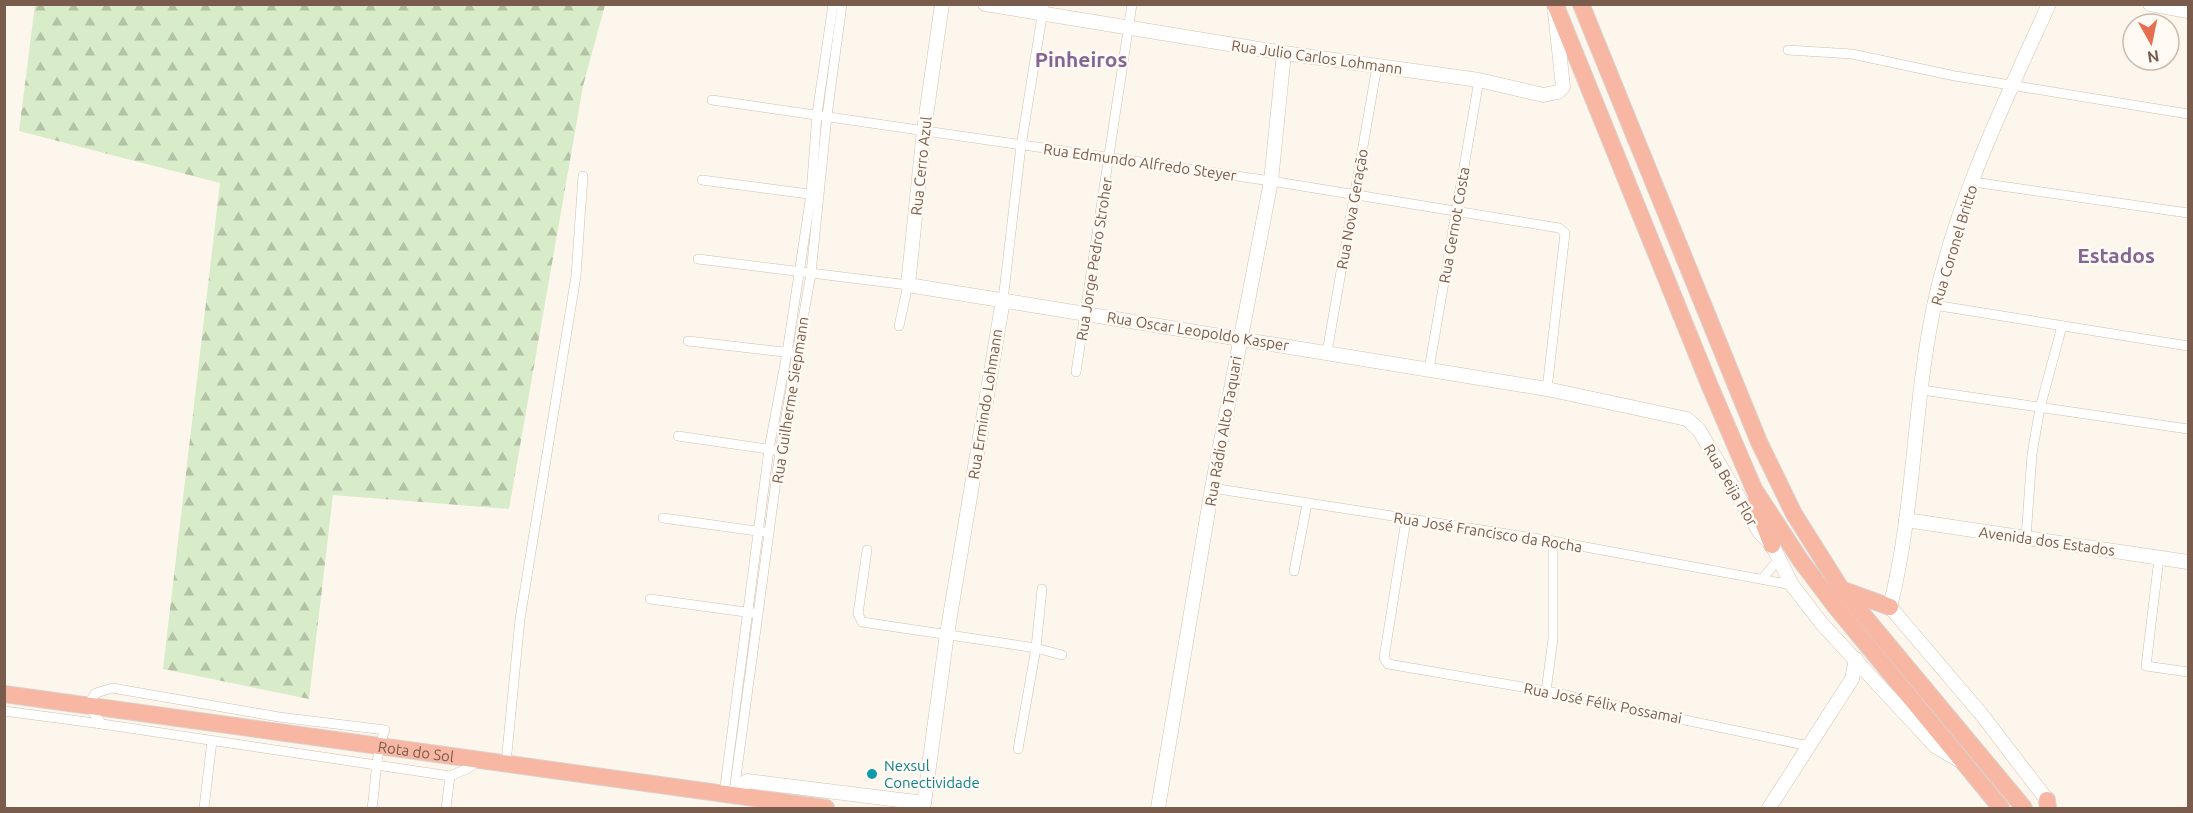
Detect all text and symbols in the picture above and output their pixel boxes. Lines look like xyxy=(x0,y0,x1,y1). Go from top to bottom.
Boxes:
north arrow xyxy=(2121,12,2181,72)
street label: Rua Julio Carlos Lohmann xyxy=(1230,37,1404,77)
district label: Pinheiros xyxy=(1035,47,1127,71)
text: N xyxy=(2146,47,2161,67)
street label: Rua Cerro Azul xyxy=(907,116,935,216)
street label: Rua Edmundo Alfredo Steyer xyxy=(1042,140,1238,184)
street label: Rua Nova Geração xyxy=(1333,147,1371,271)
street label: Rua Gernot Costa xyxy=(1435,166,1473,284)
street label: Rua Jorge Pedro Stroher xyxy=(1073,176,1115,342)
street label: Rua Coronel Britto xyxy=(1928,183,1980,307)
district label: Estados xyxy=(2077,243,2155,267)
street label: Rua Oscar Leopoldo Kasper xyxy=(1106,308,1291,354)
street label: Rua Guilherme Siepmann xyxy=(768,315,812,485)
street label: Rua Ermindo Lohmann xyxy=(965,328,1005,480)
street label: Rua Rádio Alto Taquari xyxy=(1201,355,1245,507)
street label: Rua Beija Flor xyxy=(1701,441,1761,529)
street label: Rua José Francisco da Rocha xyxy=(1393,509,1583,555)
street label: Avenida dos Estados xyxy=(1978,523,2116,559)
street label: Rua José Félix Possamai xyxy=(1522,679,1684,727)
street label: Rota do Sol xyxy=(377,737,455,765)
place label: Nexsul Conectividade xyxy=(884,757,980,791)
marker: Nexsul Conectividade xyxy=(865,767,879,781)

